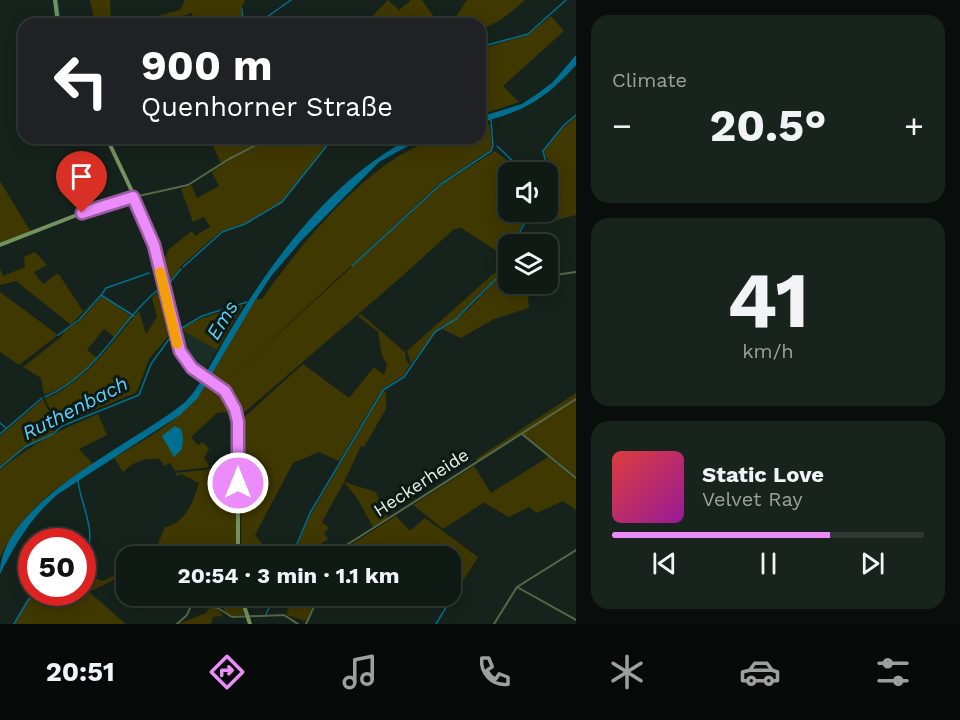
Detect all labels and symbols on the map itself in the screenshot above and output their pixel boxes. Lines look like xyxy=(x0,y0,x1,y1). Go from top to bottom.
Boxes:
pin xyxy=(56,151,107,213)
water label: Ems xyxy=(201,296,243,344)
water label: Ruthenbach xyxy=(18,371,132,445)
street label: Heckerheide xyxy=(370,443,472,521)
position arrow xyxy=(206,451,270,515)
speed limit sign: 50 xyxy=(18,528,96,606)

